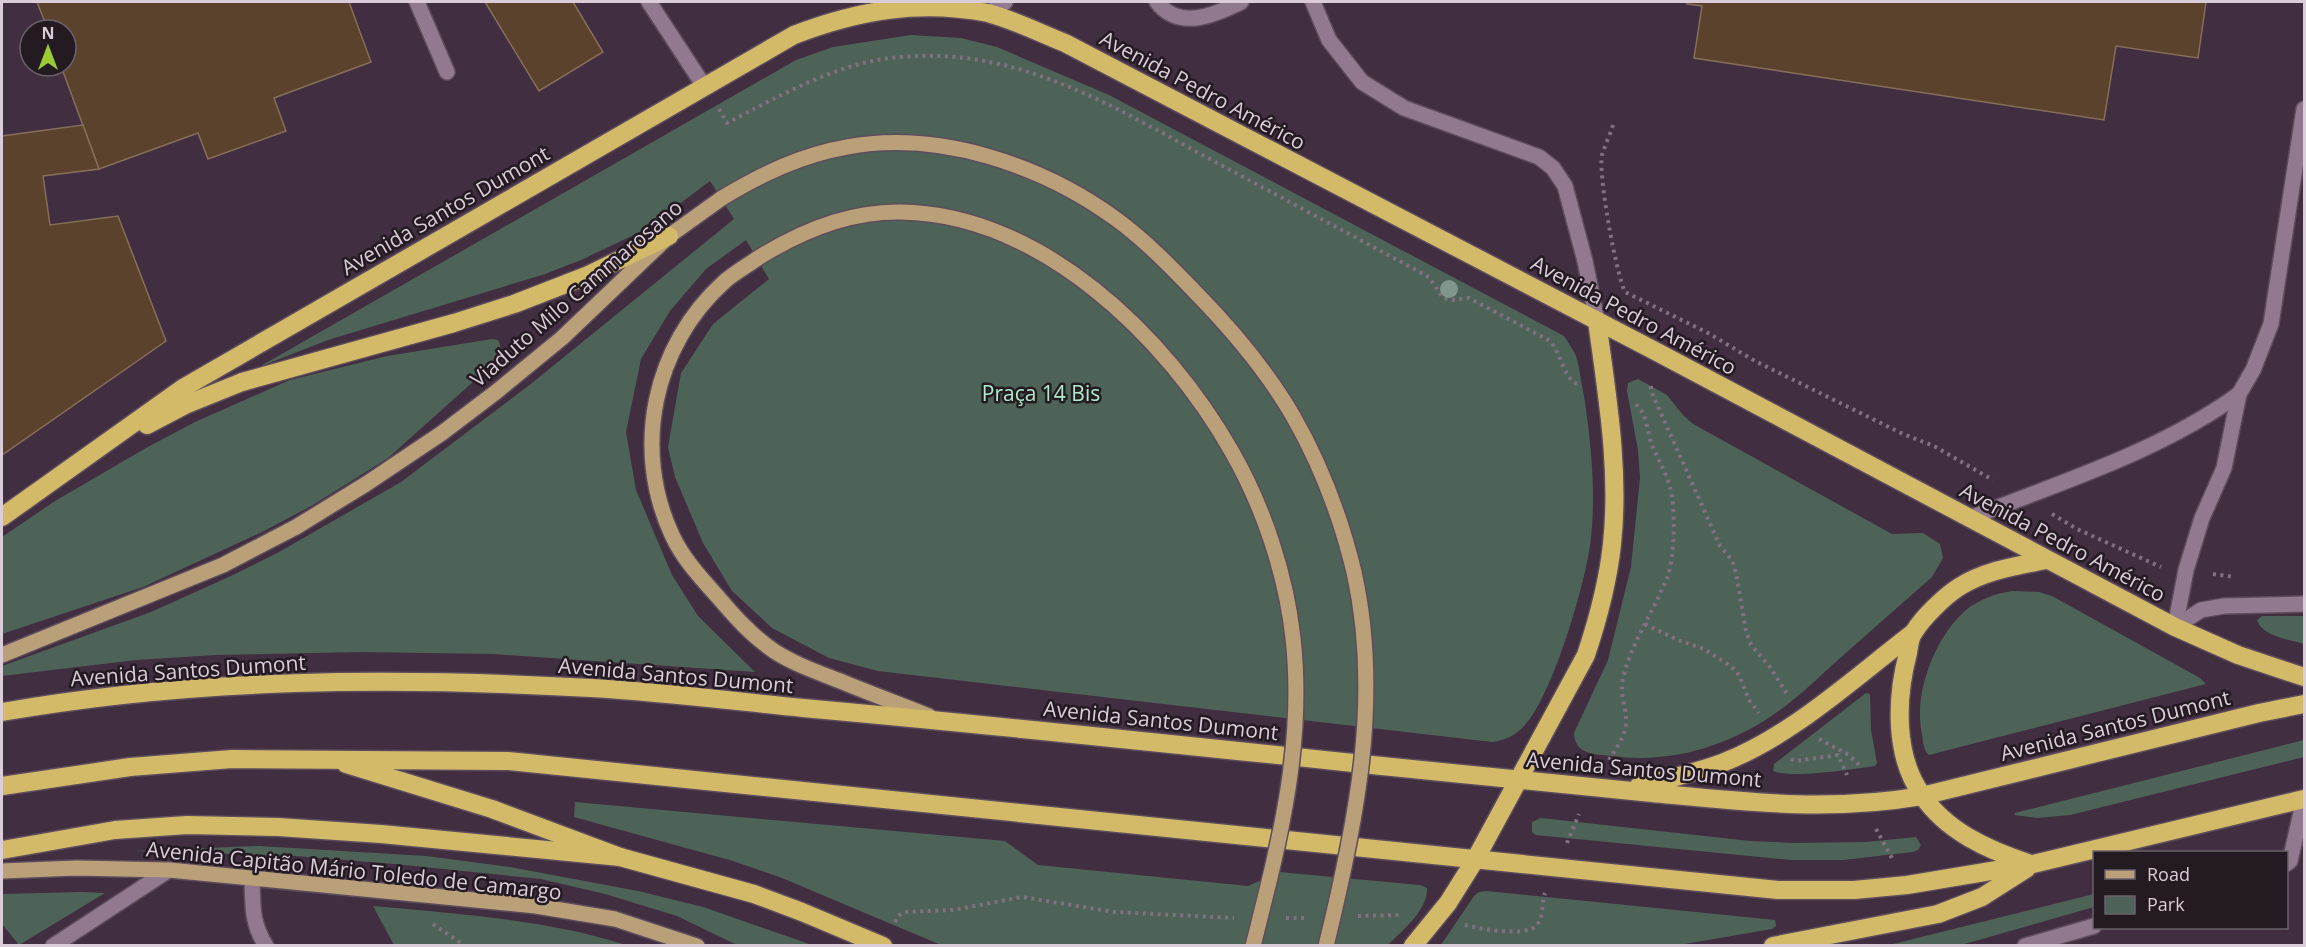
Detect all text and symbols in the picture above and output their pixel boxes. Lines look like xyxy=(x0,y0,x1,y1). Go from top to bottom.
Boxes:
north arrow xyxy=(18,18,78,78)
text: N xyxy=(41,22,55,44)
street label: Avenida Pedro Américo xyxy=(1095,24,1311,156)
street label: Avenida Santos Dumont xyxy=(336,139,554,281)
street label: Viaduto Milo Cammarosano xyxy=(464,193,688,393)
street label: Avenida Pedro Américo xyxy=(1526,249,1742,381)
park label: Praça 14 Bis xyxy=(982,379,1100,407)
street label: Avenida Pedro Américo xyxy=(1955,476,2171,608)
street label: Avenida Santos Dumont xyxy=(69,648,307,692)
street label: Avenida Santos Dumont xyxy=(557,651,795,699)
street label: Avenida Santos Dumont xyxy=(1997,683,2233,767)
street label: Avenida Santos Dumont xyxy=(1042,694,1280,746)
street label: Avenida Santos Dumont xyxy=(1525,745,1763,793)
street label: Avenida Capitão Mário Toledo de Camargo xyxy=(145,834,563,906)
legend xyxy=(2093,851,2288,929)
text: Road xyxy=(2147,862,2190,886)
text: Park xyxy=(2147,892,2185,916)

